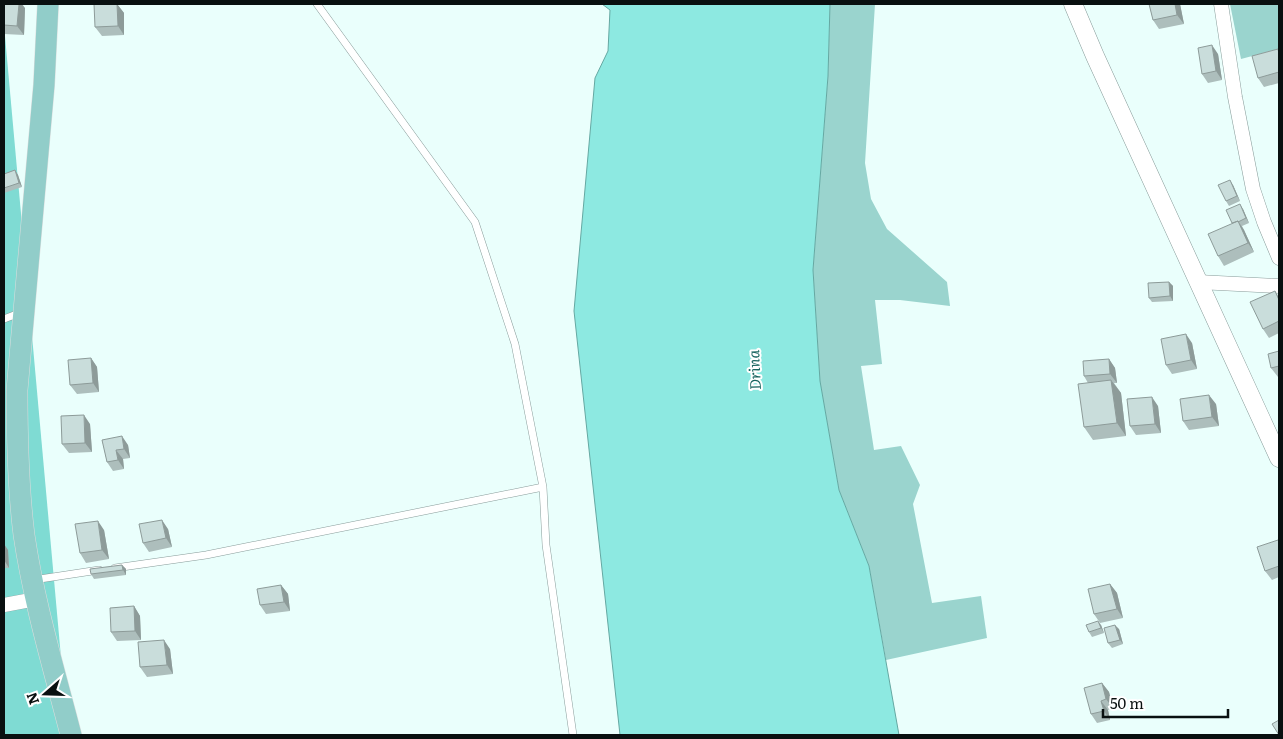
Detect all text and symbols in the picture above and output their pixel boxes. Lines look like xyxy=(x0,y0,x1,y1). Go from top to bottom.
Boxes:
water label: Drina xyxy=(741,349,766,391)
north arrow xyxy=(20,669,70,719)
scale bar xyxy=(1103,686,1228,718)
text: N xyxy=(20,690,43,708)
text: 50 m xyxy=(1110,691,1144,714)

